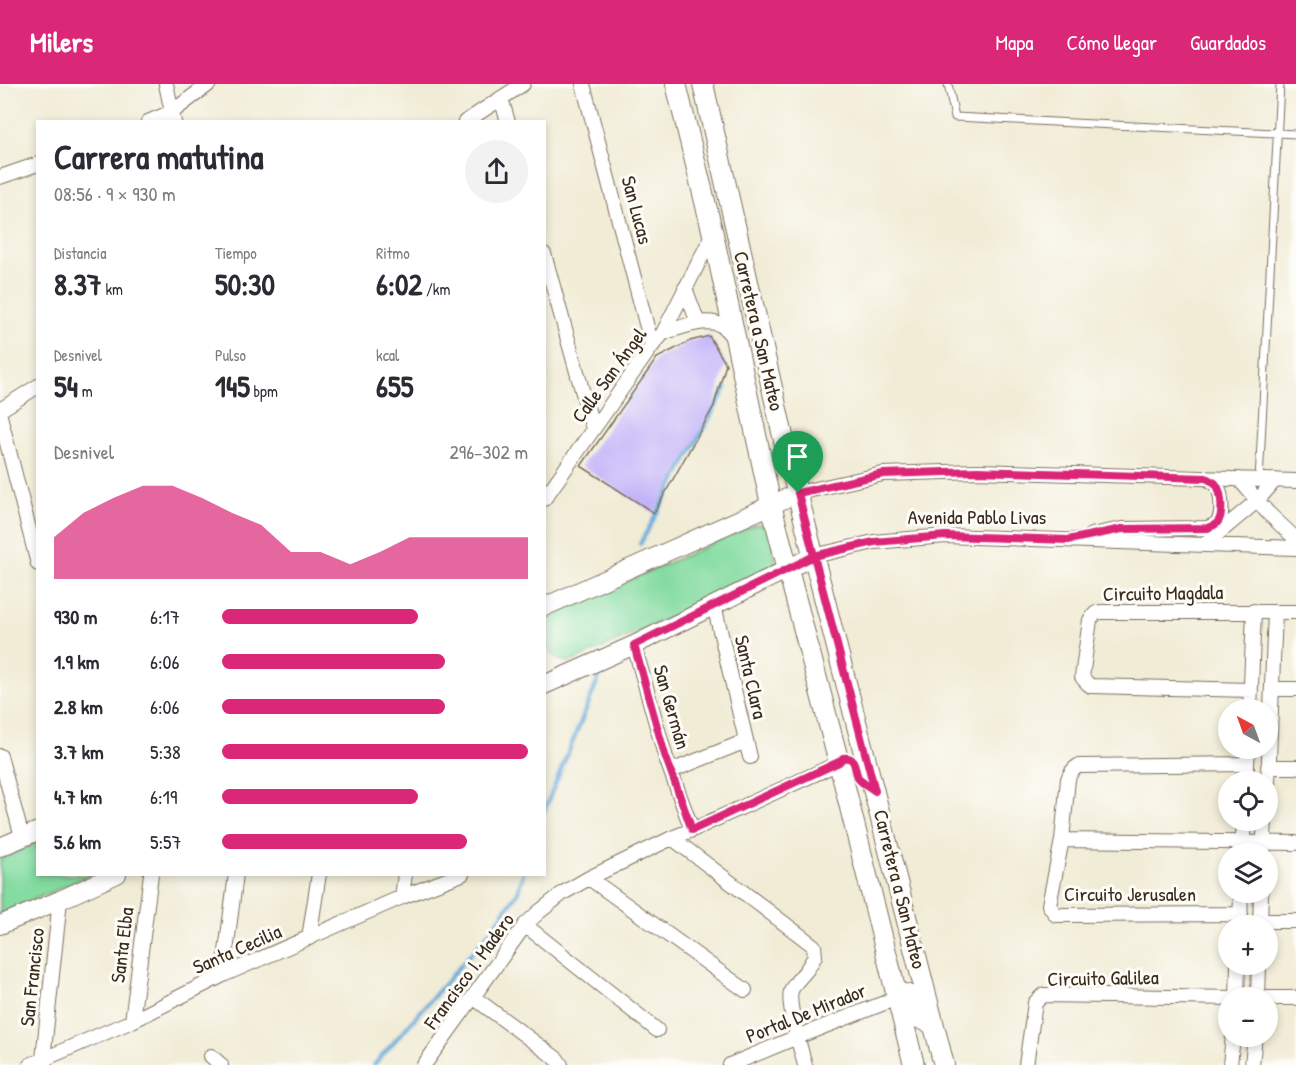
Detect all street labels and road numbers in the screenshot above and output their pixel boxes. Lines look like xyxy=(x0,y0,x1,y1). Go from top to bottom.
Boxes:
street label: San Lucas xyxy=(615,173,660,247)
street label: Carretera a San Mateo xyxy=(728,248,791,413)
street label: Calle San Ángel xyxy=(565,321,653,428)
street label: Avenida Pablo Livas xyxy=(908,503,1047,530)
street label: Circuito Magdala xyxy=(1103,578,1224,607)
street label: Santa Clara xyxy=(729,632,774,722)
street label: San Germán xyxy=(648,662,697,752)
street label: Carretera a San Mateo xyxy=(868,807,933,971)
street label: Circuito Jerusalen xyxy=(1064,880,1196,907)
street label: Santa Elba xyxy=(103,906,140,984)
street label: Francisco I. Madero xyxy=(417,907,520,1035)
street label: Santa Cecilia xyxy=(188,917,285,980)
street label: San Francisco xyxy=(13,927,50,1027)
street label: Circuito Galilea xyxy=(1047,963,1159,992)
street label: Portal De Mirador xyxy=(742,976,870,1049)

